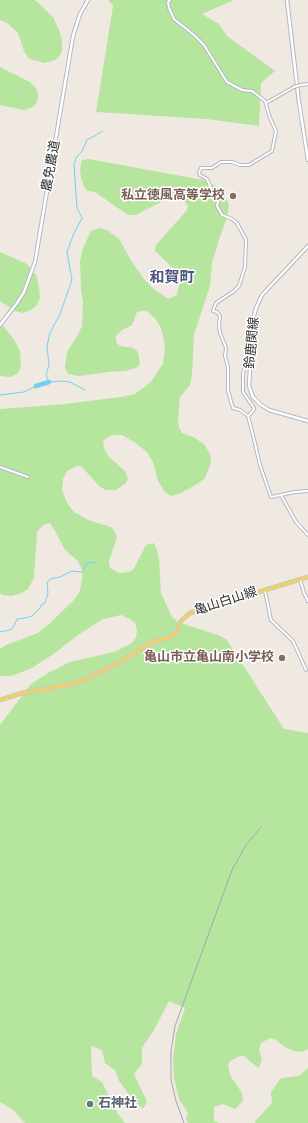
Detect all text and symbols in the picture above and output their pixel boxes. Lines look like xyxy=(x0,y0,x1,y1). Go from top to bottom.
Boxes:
street label: 農免農道 xyxy=(40,139,64,193)
place label: 私立徳風高等学校 xyxy=(121,188,225,204)
marker: 私立徳風高等学校 xyxy=(228,191,238,201)
district label: 和賀町 xyxy=(150,270,194,288)
street label: 鈴鹿関線 xyxy=(243,316,263,370)
street label: 亀山白山線 xyxy=(193,585,259,619)
place label: 亀山市立亀山南小学校 xyxy=(144,650,274,666)
marker: 亀山市立亀山南小学校 xyxy=(277,653,287,663)
place label: 石神社 xyxy=(98,1096,137,1112)
marker: 石神社 xyxy=(85,1099,95,1109)

